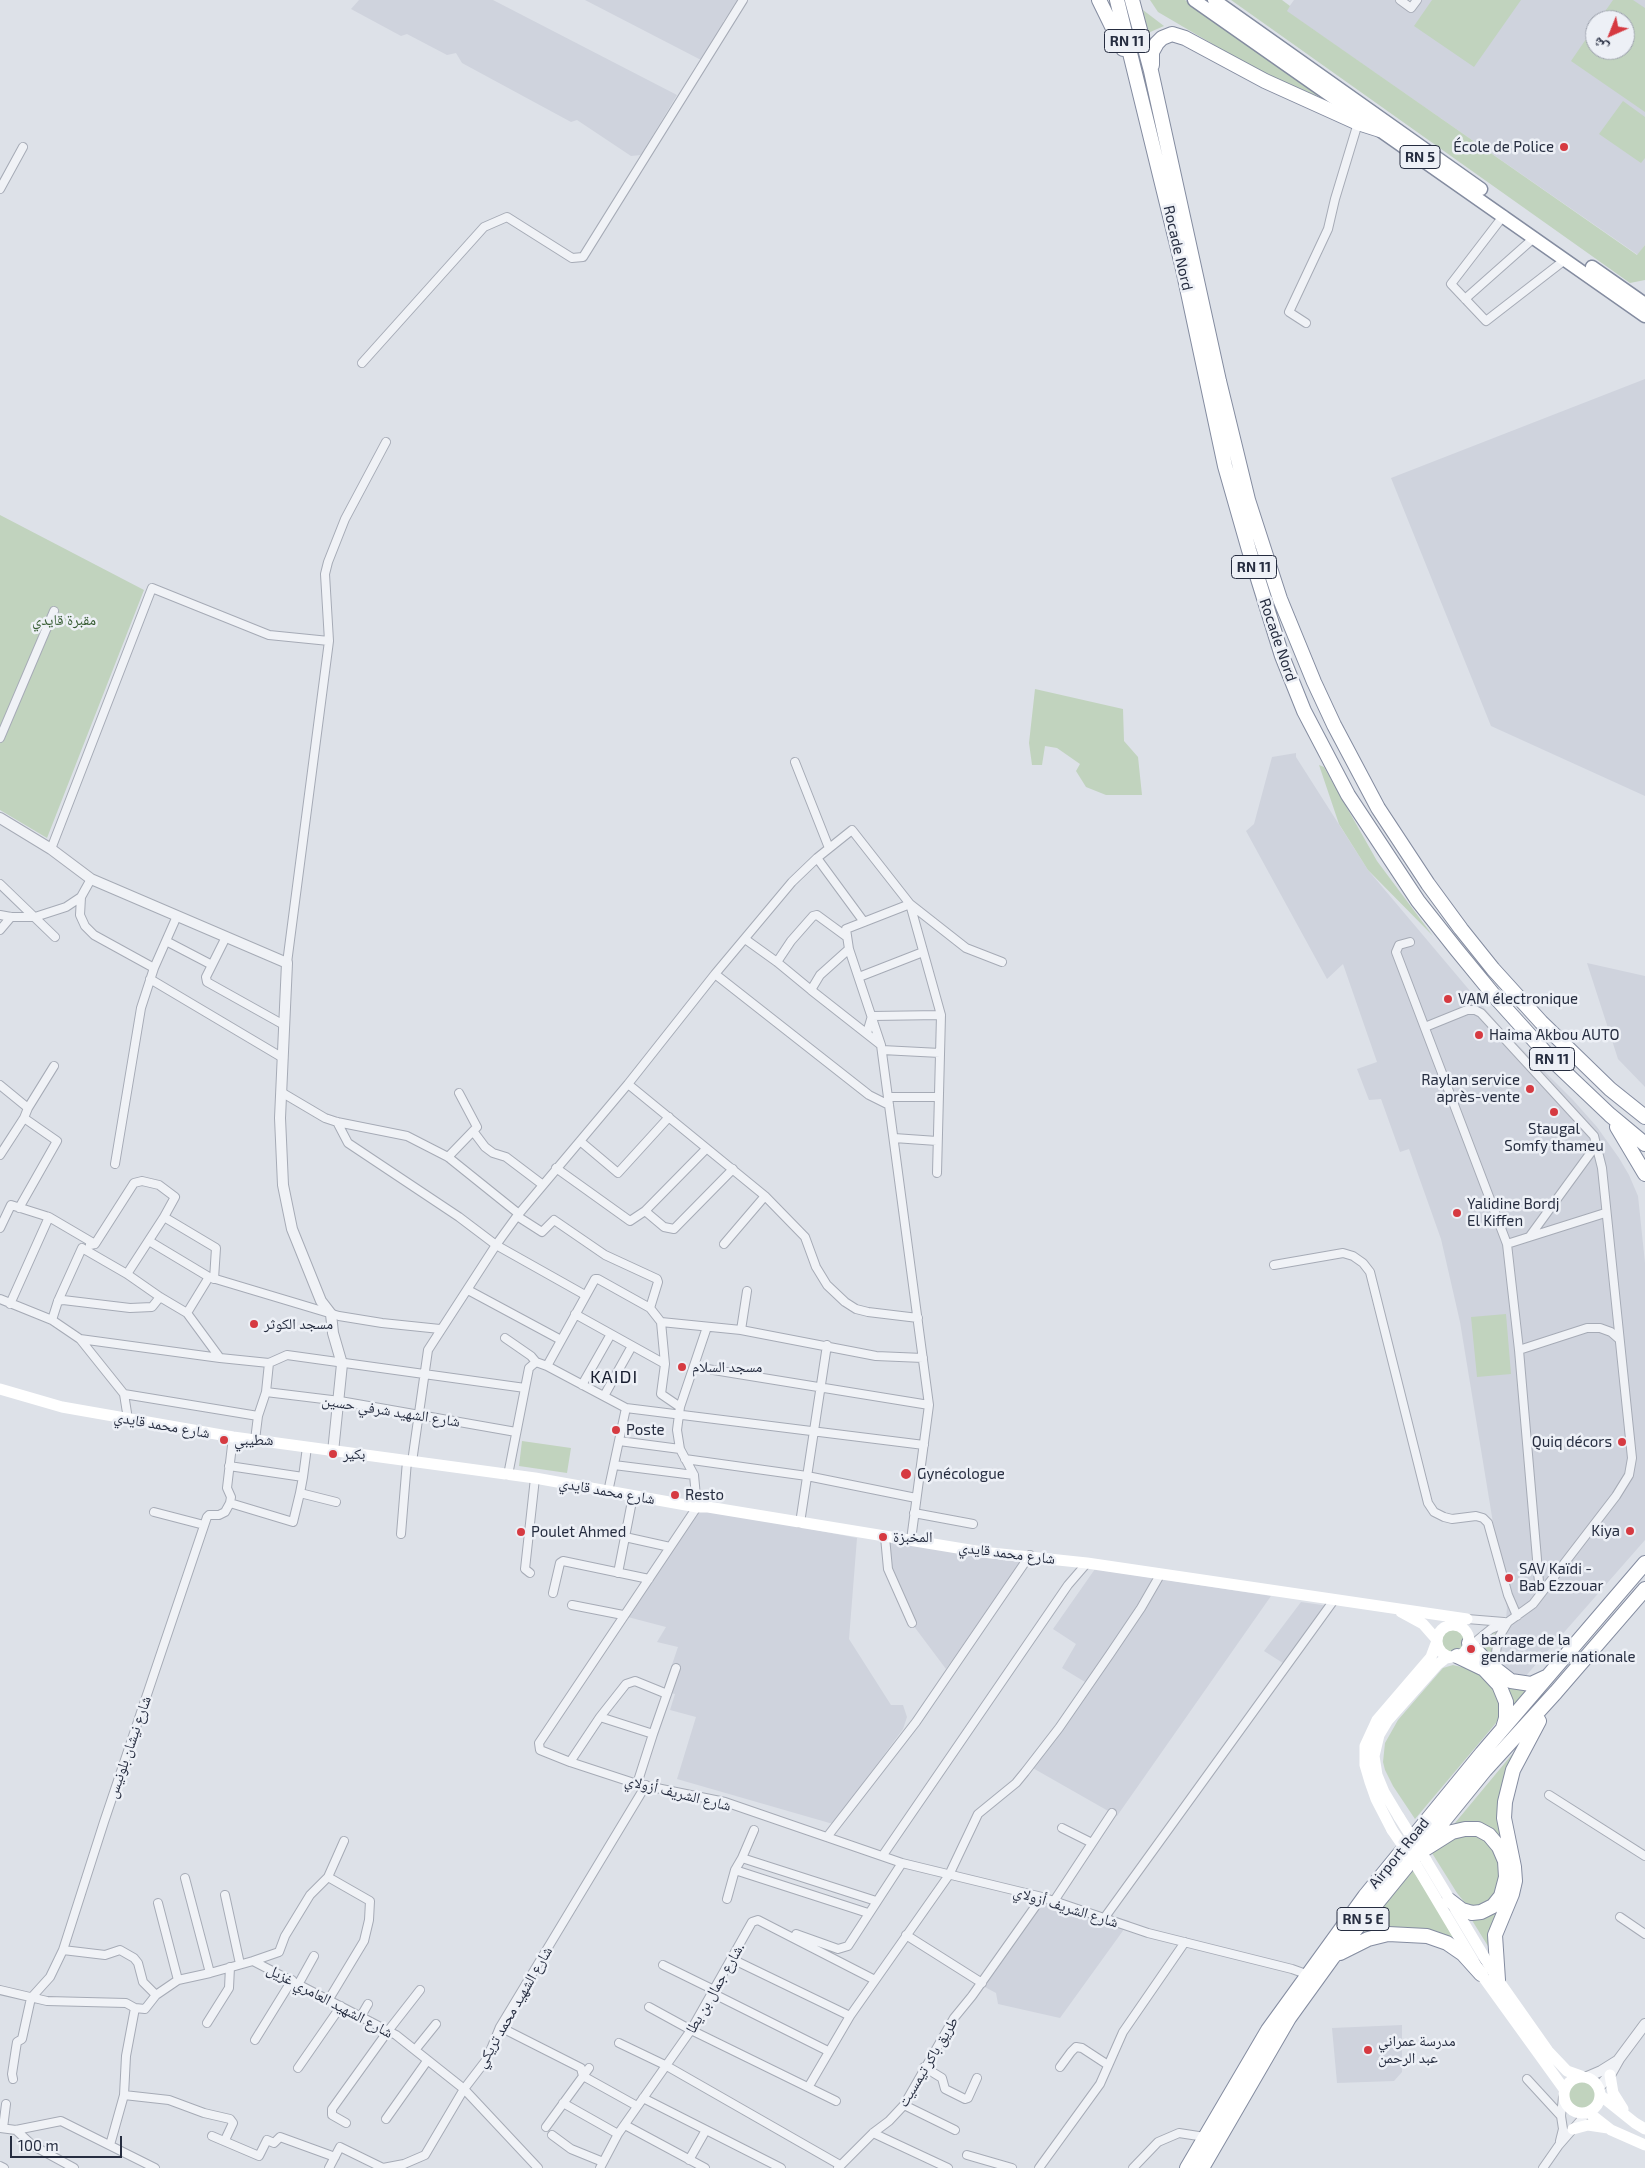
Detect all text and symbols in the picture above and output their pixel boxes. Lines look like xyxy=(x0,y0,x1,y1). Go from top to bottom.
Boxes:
north arrow xyxy=(1585,10,1635,60)
road number: RN 11 xyxy=(1104,29,1150,52)
text: ش xyxy=(1589,34,1611,57)
place label: École de Police xyxy=(1453,138,1554,156)
marker: École de Police xyxy=(1558,141,1570,153)
road number: RN 5 xyxy=(1400,146,1440,168)
street label: Rocade Nord xyxy=(1159,204,1197,292)
road number: RN 11 xyxy=(1232,556,1276,578)
street label: Rocade Nord xyxy=(1255,596,1301,684)
park label: مقبرة قايدي xyxy=(32,611,96,629)
place label: VAM électronique xyxy=(1458,990,1578,1008)
marker: VAM électronique xyxy=(1442,993,1454,1005)
place label: Haima Akbou AUTO xyxy=(1489,1026,1619,1044)
marker: Haima Akbou AUTO xyxy=(1473,1029,1485,1041)
road number: RN 11 xyxy=(1530,1048,1574,1070)
place label: Raylan service après-vente xyxy=(1421,1071,1520,1106)
marker: Raylan service après-vente xyxy=(1524,1083,1536,1095)
marker: Staugal Somfy thameu xyxy=(1548,1106,1560,1118)
place label: Staugal Somfy thameu xyxy=(1504,1120,1604,1155)
place label: Yalidine Bordj El Kiffen xyxy=(1467,1195,1560,1230)
marker: Yalidine Bordj El Kiffen xyxy=(1451,1207,1463,1219)
place label: مسجد الكوثر xyxy=(264,1315,333,1333)
marker: مسجد الكوثر xyxy=(248,1318,260,1330)
place label: مسجد السلام xyxy=(692,1358,762,1376)
marker: مسجد السلام xyxy=(676,1361,688,1373)
district label: KAIDI xyxy=(589,1366,639,1388)
street label: شارع الشهيد شرفي حسين xyxy=(321,1391,461,1431)
street label: شارع محمد قايدي xyxy=(113,1408,211,1442)
place label: Poste xyxy=(626,1421,665,1439)
marker: Poste xyxy=(610,1424,622,1436)
place label: شطيبي xyxy=(234,1431,273,1449)
place label: Quiq décors xyxy=(1532,1433,1612,1451)
marker: شطيبي xyxy=(218,1434,230,1446)
marker: Quiq décors xyxy=(1616,1436,1628,1448)
place label: بكير xyxy=(343,1445,365,1463)
marker: بكير xyxy=(327,1448,339,1460)
place label: Gynécologue xyxy=(917,1465,1005,1483)
marker: Gynécologue xyxy=(899,1467,913,1481)
street label: شارع محمد قايدي xyxy=(558,1474,656,1508)
place label: Resto xyxy=(685,1486,724,1504)
marker: Resto xyxy=(669,1489,681,1501)
place label: Kiya xyxy=(1591,1522,1620,1540)
place label: Poulet Ahmed xyxy=(531,1523,626,1541)
marker: Kiya xyxy=(1624,1525,1636,1537)
marker: Poulet Ahmed xyxy=(515,1526,527,1538)
place label: المخبزة xyxy=(893,1528,932,1546)
marker: المخبزة xyxy=(877,1531,889,1543)
street label: شارع محمد قايدي xyxy=(958,1538,1056,1568)
place label: SAV Kaïdi - Bab Ezzouar xyxy=(1519,1560,1603,1595)
marker: SAV Kaïdi - Bab Ezzouar xyxy=(1503,1572,1515,1584)
place label: barrage de la gendarmerie nationale xyxy=(1481,1631,1636,1666)
marker: barrage de la gendarmerie nationale xyxy=(1465,1643,1477,1655)
street label: شارع نيشان بلونيس xyxy=(103,1694,155,1800)
street label: شارع الشريف أزولاي xyxy=(623,1771,733,1815)
street label: Airport Road xyxy=(1365,1814,1433,1892)
street label: شارع الشريف أزولاي xyxy=(1011,1882,1121,1932)
road number: RN 5 E xyxy=(1337,1908,1389,1930)
street label: شارع جمال بن يطا. xyxy=(682,1939,748,2037)
street label: شارع الشهيد محمد تريكي xyxy=(472,1943,556,2071)
street label: شارع الشهيد العامري غزيل xyxy=(264,1960,396,2042)
street label: طريق باكر تيمسيت xyxy=(894,2014,962,2110)
place label: مدرسة عمراني عبد الرحمن xyxy=(1378,2032,1456,2067)
marker: مدرسة عمراني عبد الرحمن xyxy=(1362,2044,1374,2056)
scale bar xyxy=(12,2126,125,2158)
text: 100 m xyxy=(18,2136,59,2154)

